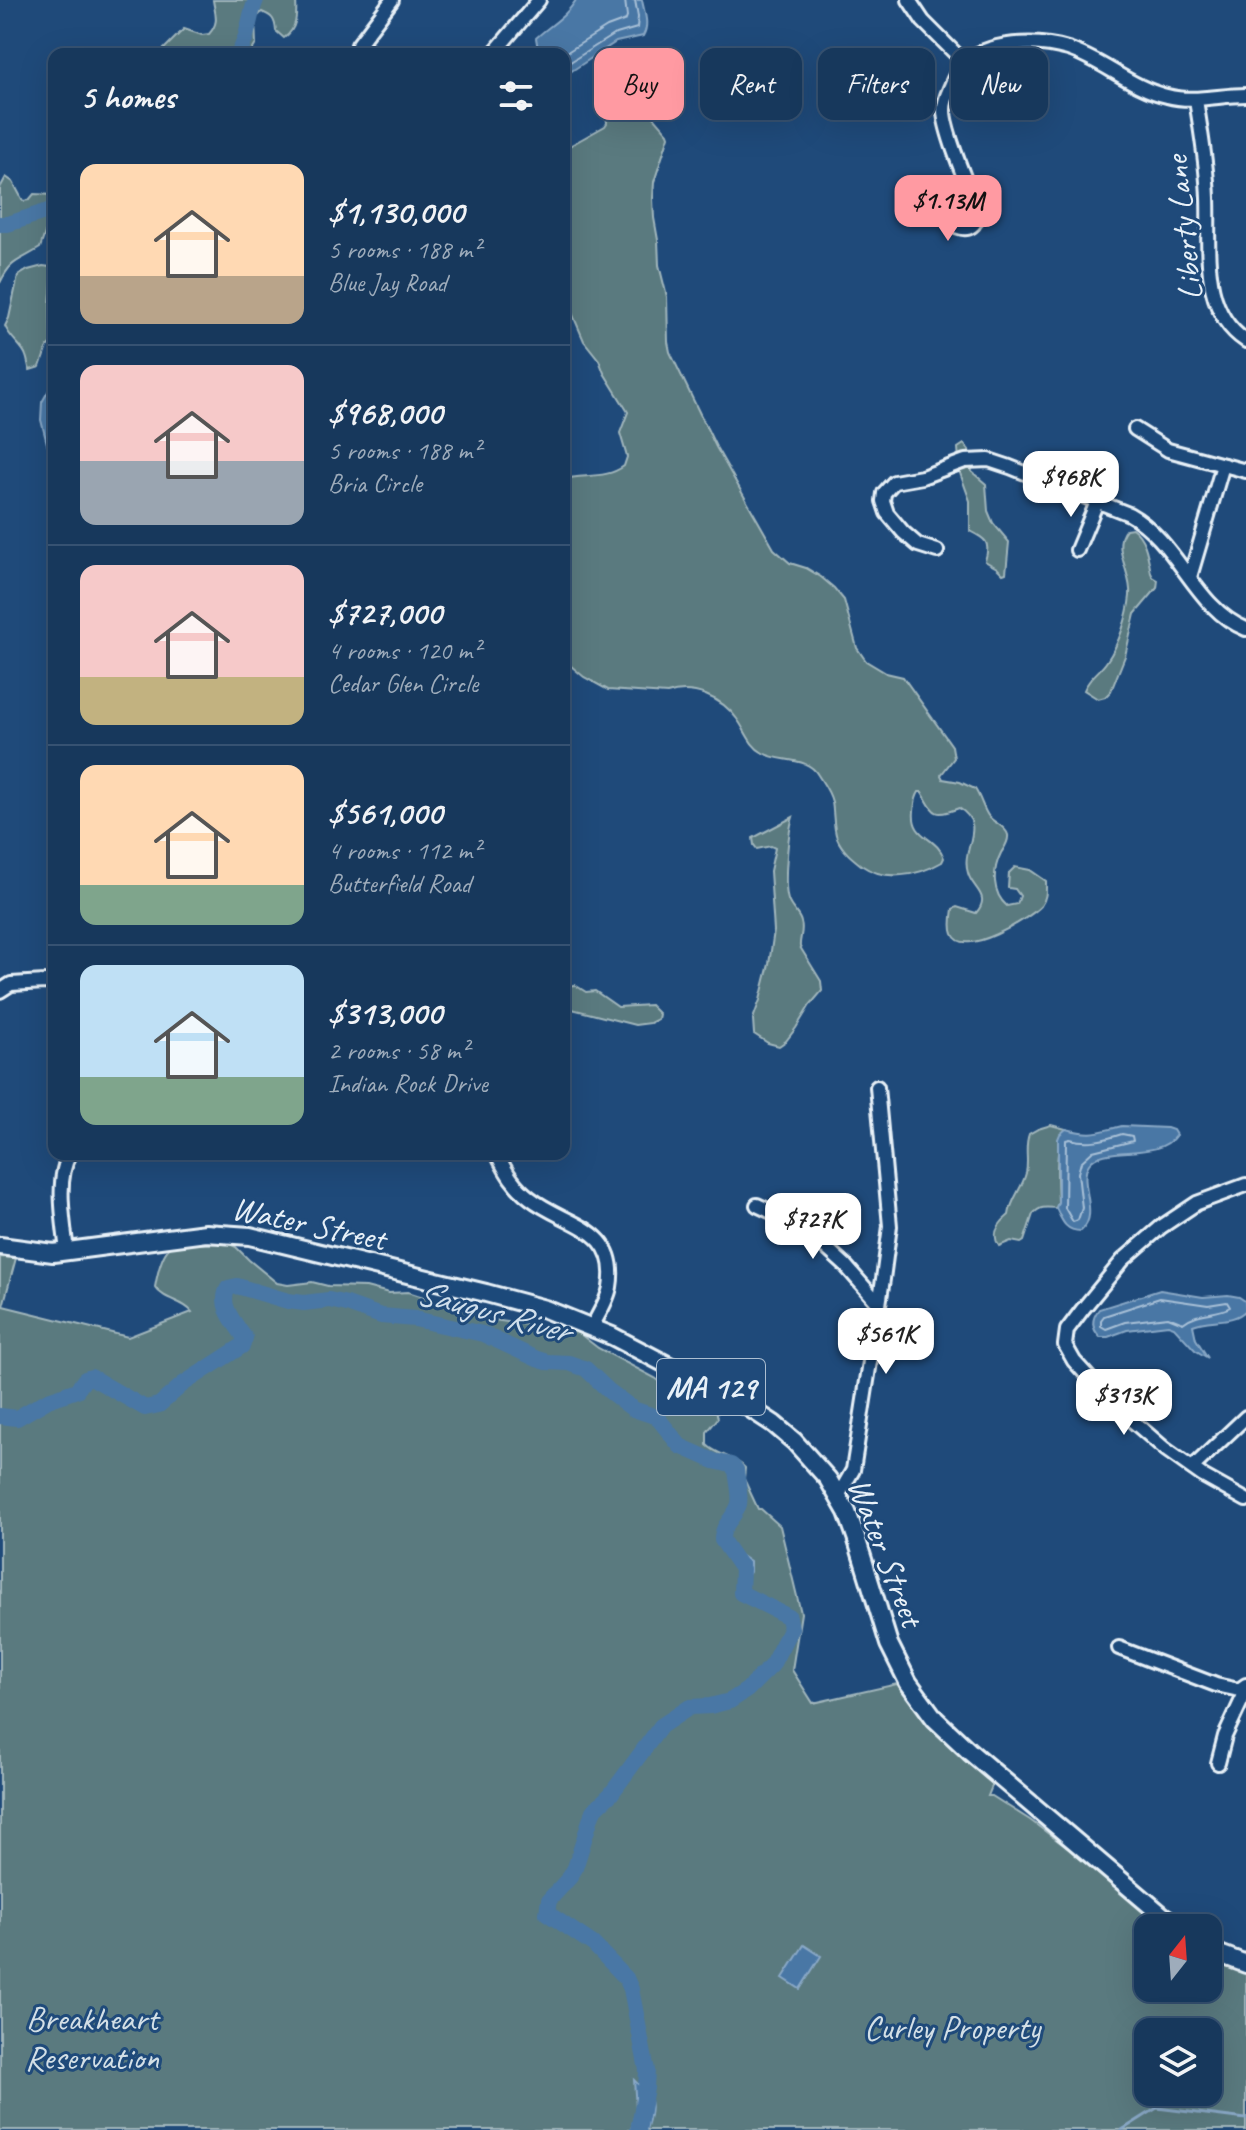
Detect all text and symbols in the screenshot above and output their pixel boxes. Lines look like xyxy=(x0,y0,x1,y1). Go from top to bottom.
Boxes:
chip: Buy xyxy=(594,48,684,120)
chip: Rent xyxy=(700,48,802,120)
chip: Filters xyxy=(818,48,935,120)
chip: New xyxy=(951,48,1048,120)
icon: filters xyxy=(494,74,538,118)
text: 5 homes xyxy=(80,75,175,118)
street label: Liberty Lane xyxy=(1154,151,1212,302)
pin: $1.13M xyxy=(883,175,1013,243)
text: $1.13M xyxy=(913,184,983,217)
text: $1,130,000 xyxy=(328,190,464,233)
icon: home xyxy=(144,196,240,292)
text: 5 rooms · 188 m² xyxy=(328,233,480,266)
text: Blue Jay Road xyxy=(328,266,447,299)
text: $968,000 xyxy=(328,391,442,434)
icon: home xyxy=(144,397,240,493)
text: 5 rooms · 188 m² xyxy=(328,434,480,467)
pin: $968K xyxy=(1015,451,1127,519)
text: $968K xyxy=(1041,460,1101,493)
text: Bria Circle xyxy=(328,467,422,500)
text: $727,000 xyxy=(328,591,442,634)
icon: home xyxy=(144,597,240,693)
text: 4 rooms · 120 m² xyxy=(328,634,480,667)
text: Cedar Glen Circle xyxy=(328,667,478,700)
text: $561,000 xyxy=(328,791,442,834)
icon: home xyxy=(144,797,240,893)
text: 4 rooms · 112 m² xyxy=(328,834,480,867)
text: Butterfield Road xyxy=(328,867,471,900)
text: $313,000 xyxy=(328,991,442,1034)
icon: home xyxy=(144,997,240,1093)
text: 2 rooms · 58 m² xyxy=(328,1034,469,1067)
text: Indian Rock Drive xyxy=(328,1067,488,1100)
street label: Water Street xyxy=(228,1186,393,1261)
pin: $727K xyxy=(757,1193,869,1261)
text: $727K xyxy=(783,1202,843,1235)
water label: Saugus River xyxy=(412,1269,580,1355)
pin: $561K xyxy=(830,1308,942,1376)
text: $561K xyxy=(856,1317,916,1350)
road number: MA 129 xyxy=(657,1359,765,1415)
pin: $313K xyxy=(1068,1369,1180,1437)
text: $313K xyxy=(1094,1378,1154,1411)
street label: Water Street xyxy=(838,1472,935,1636)
north arrow xyxy=(1134,1914,1222,2002)
map controls xyxy=(1134,1914,1222,2106)
park label: Breakheart Reservation xyxy=(25,1997,162,2079)
park label: Curley Property xyxy=(864,2006,1042,2049)
button: layers xyxy=(1134,2018,1222,2106)

